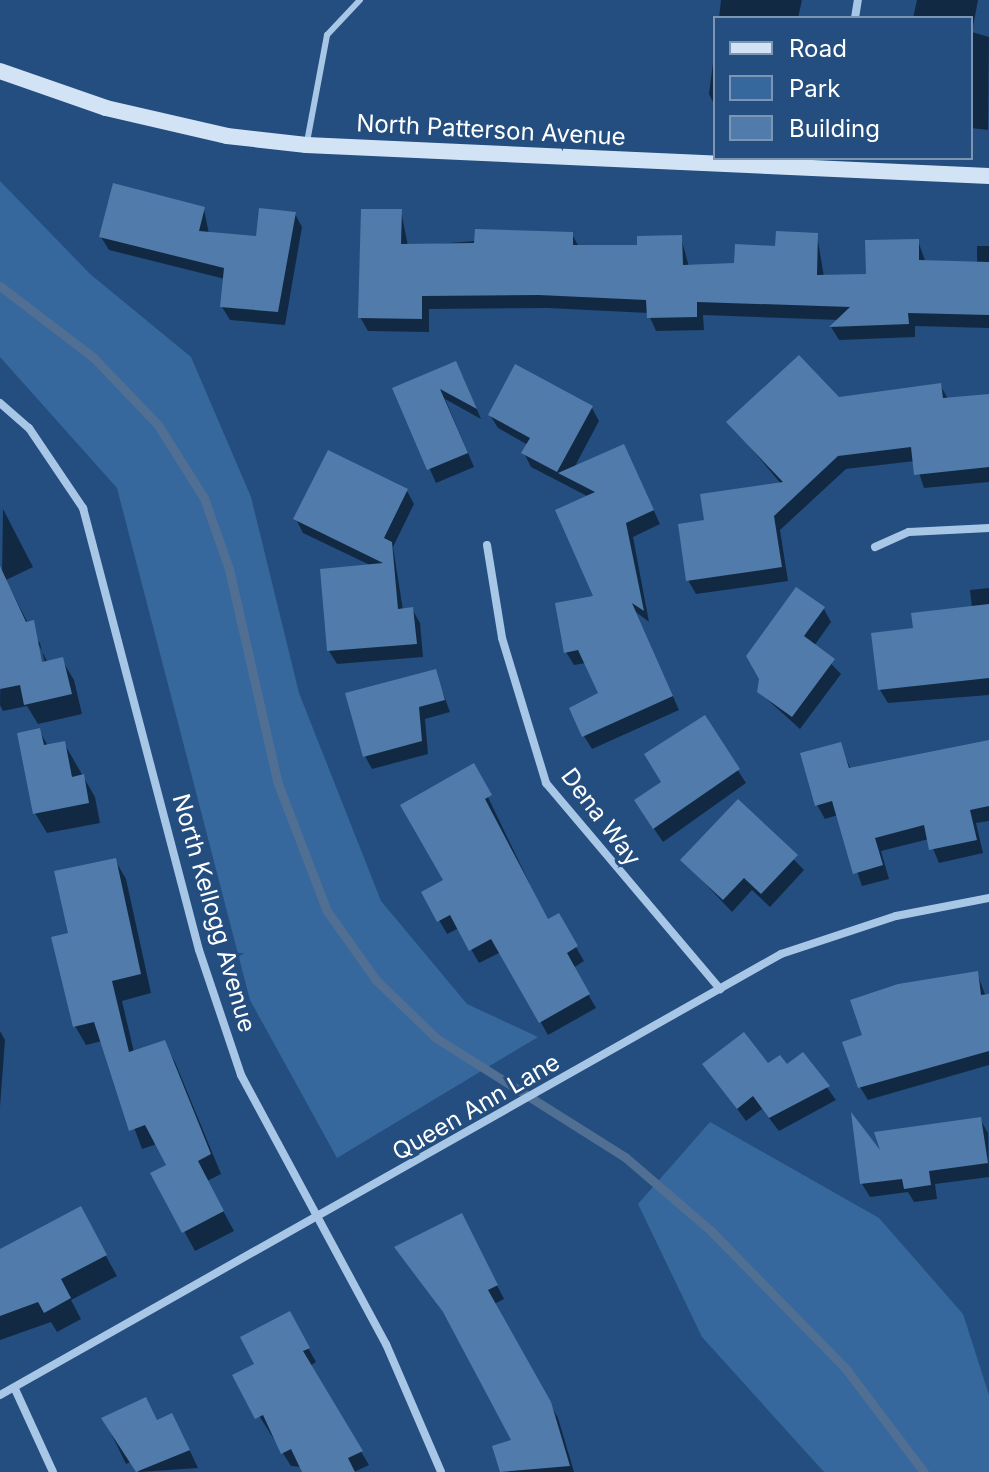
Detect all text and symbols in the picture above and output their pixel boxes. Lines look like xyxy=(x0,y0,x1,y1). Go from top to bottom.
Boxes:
legend xyxy=(713,16,973,160)
text: Road xyxy=(789,34,847,63)
text: Park xyxy=(789,74,840,103)
street label: North Patterson Avenue xyxy=(356,109,626,151)
text: Building xyxy=(789,114,880,143)
street label: Dena Way xyxy=(555,763,647,871)
street label: North Kellogg Avenue xyxy=(166,791,262,1035)
street label: Queen Ann Lane xyxy=(387,1047,565,1167)

